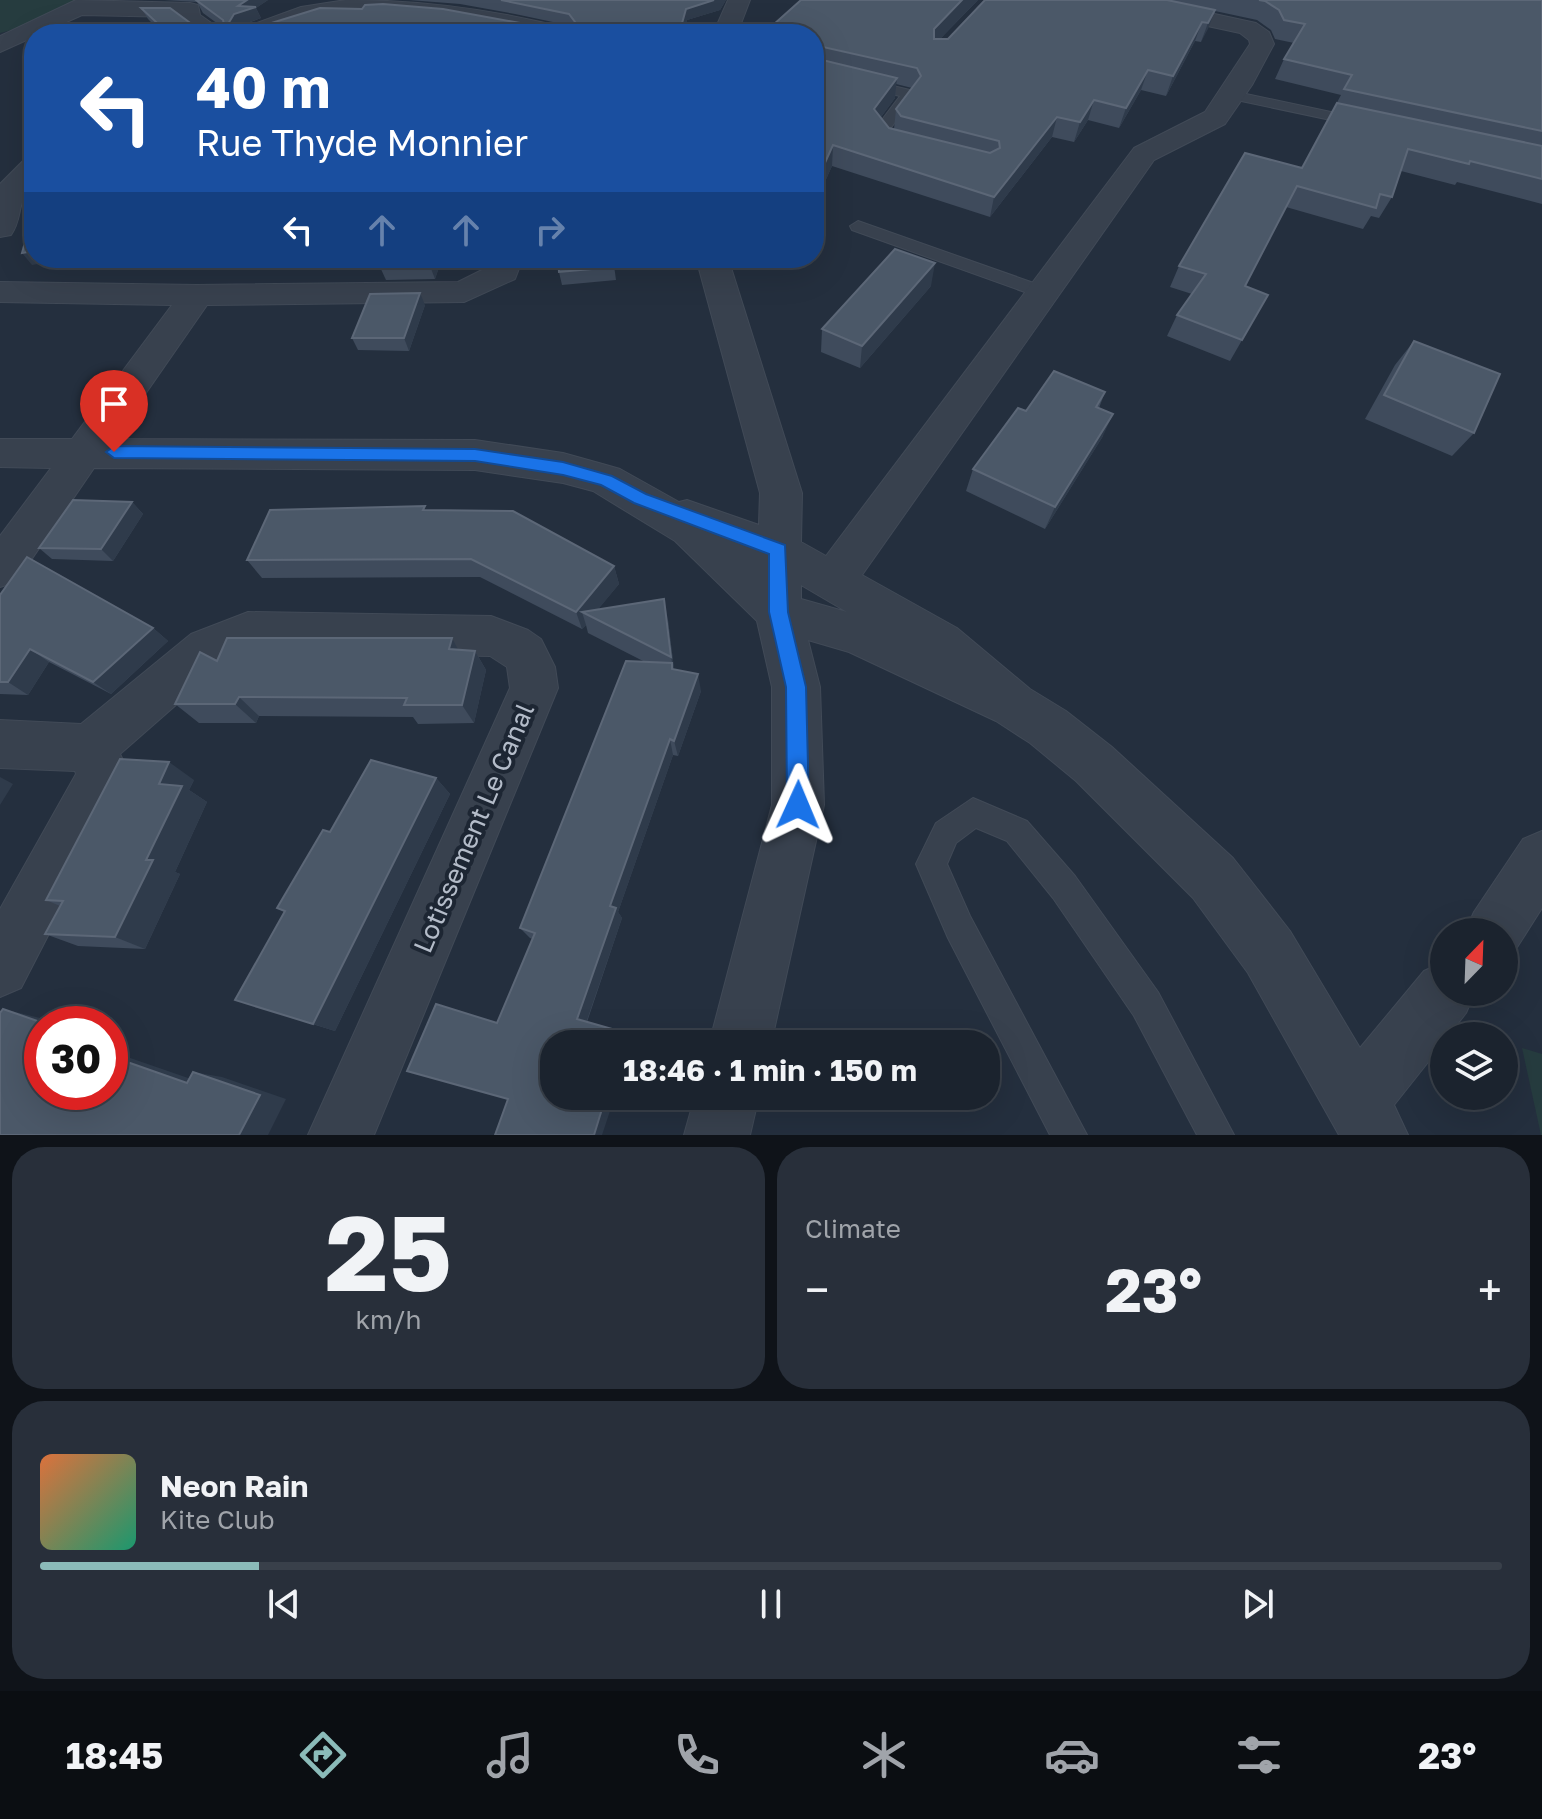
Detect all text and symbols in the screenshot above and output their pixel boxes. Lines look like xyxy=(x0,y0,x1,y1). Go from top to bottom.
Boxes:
text: 40 m xyxy=(196,53,330,120)
icon: left xyxy=(64,56,168,160)
text: Rue Thyde Monnier xyxy=(196,121,528,164)
icon: left xyxy=(276,208,320,252)
icon: ahead xyxy=(360,208,404,252)
icon: ahead xyxy=(444,208,488,252)
icon: right xyxy=(528,208,572,252)
pin xyxy=(80,370,148,452)
icon: arrive xyxy=(92,382,136,426)
street label: Lotissement Le Canal xyxy=(407,698,540,957)
position arrow xyxy=(756,763,840,847)
north arrow xyxy=(1430,918,1518,1006)
map controls xyxy=(1430,918,1518,1110)
speed limit sign: 30 xyxy=(24,1006,128,1110)
button: layers xyxy=(1430,1022,1518,1110)
text: 18:46 · 1 min · 150 m xyxy=(623,1052,917,1088)
text: 25 xyxy=(325,1189,452,1314)
text: Climate xyxy=(805,1213,901,1244)
text: 23° xyxy=(1105,1253,1202,1325)
text: − xyxy=(805,1263,829,1316)
text: + xyxy=(1478,1263,1502,1316)
text: km/h xyxy=(355,1304,422,1335)
text: Neon Rain xyxy=(160,1468,308,1504)
text: Kite Club xyxy=(160,1504,275,1535)
icon: previous xyxy=(262,1582,306,1626)
icon: pause xyxy=(749,1582,793,1626)
icon: next xyxy=(1236,1582,1280,1626)
icon: directions xyxy=(295,1727,351,1783)
icon: music xyxy=(482,1727,538,1783)
icon: phone xyxy=(669,1727,725,1783)
icon: climate xyxy=(856,1727,912,1783)
icon: car xyxy=(1044,1727,1100,1783)
icon: filters xyxy=(1231,1727,1287,1783)
text: 18:45 xyxy=(66,1734,163,1777)
text: 23° xyxy=(1418,1734,1476,1777)

